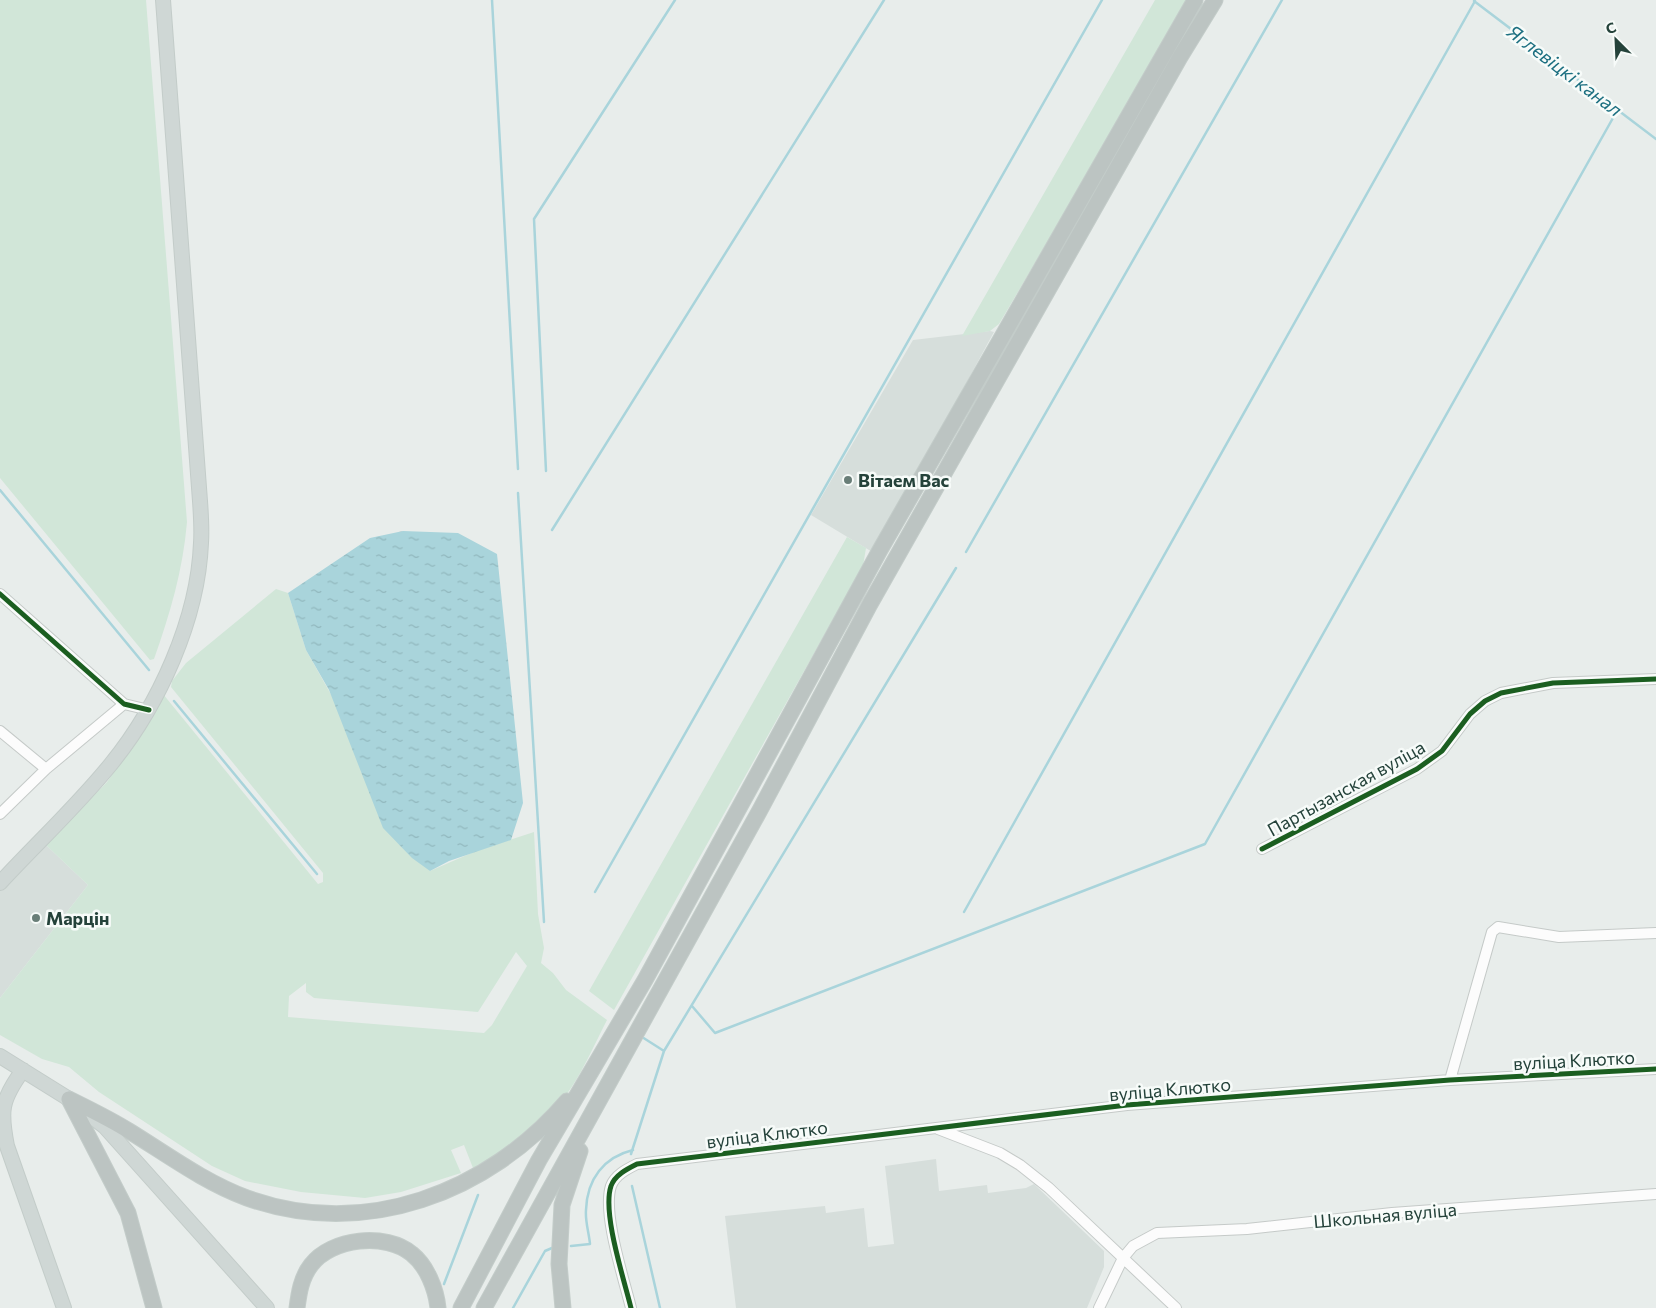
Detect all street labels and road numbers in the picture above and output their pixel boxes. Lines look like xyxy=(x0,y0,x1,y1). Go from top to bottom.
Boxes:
street label: Партызанская вуліца xyxy=(1263,736,1429,840)
street label: вуліца Клютко xyxy=(1512,1046,1636,1074)
street label: вуліца Клютко xyxy=(1108,1073,1232,1105)
street label: вуліца Клютко xyxy=(705,1116,829,1152)
street label: Школьная вуліца xyxy=(1312,1198,1458,1232)

